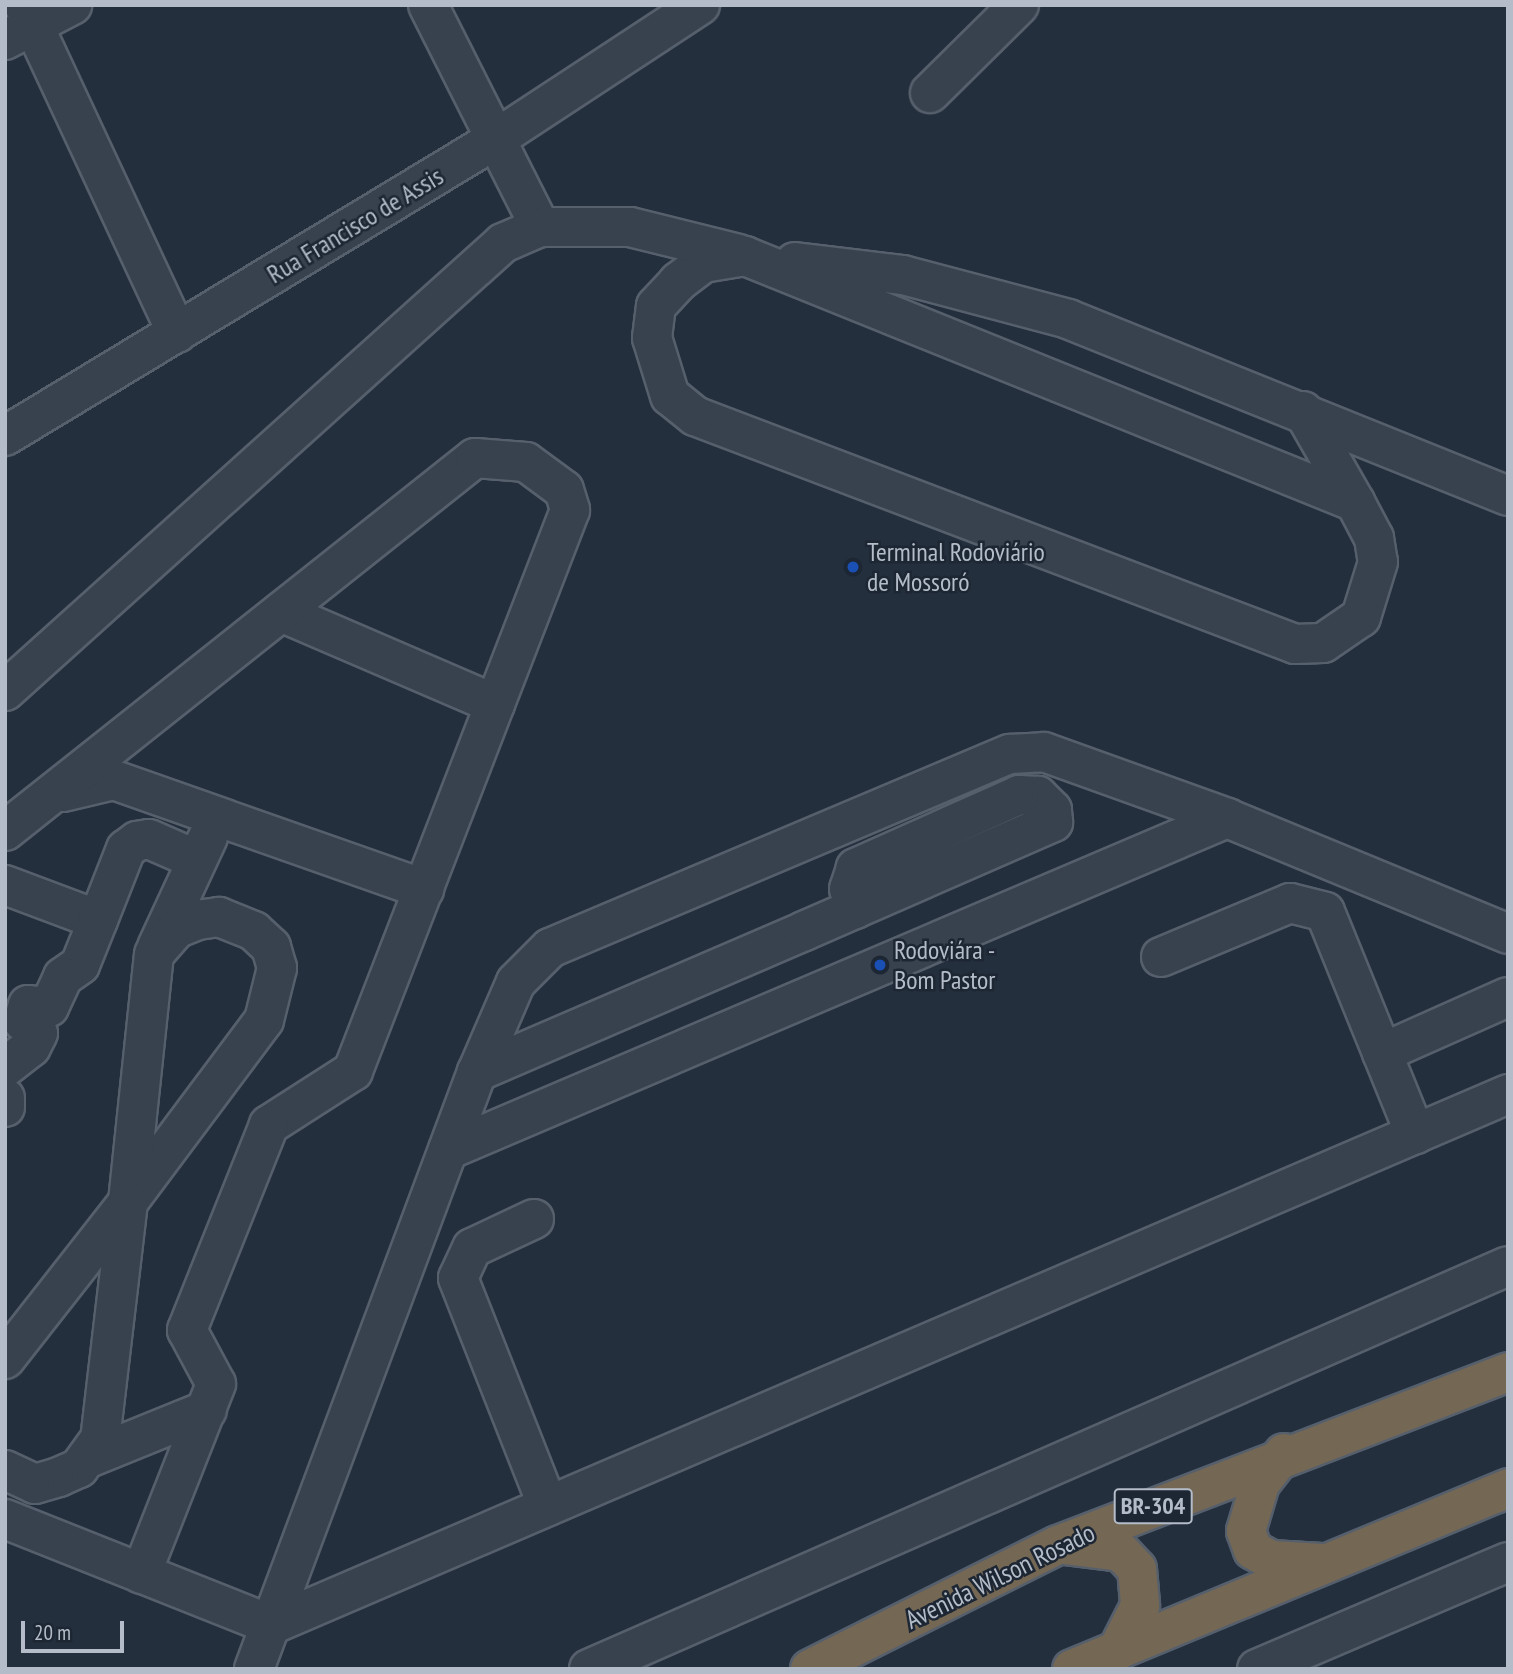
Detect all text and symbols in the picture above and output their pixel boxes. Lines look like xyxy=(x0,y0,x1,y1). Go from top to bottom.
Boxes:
street label: Rua Francisco de Assis xyxy=(261,160,449,290)
place label: Terminal Rodoviário de Mossoró xyxy=(867,536,1045,598)
marker: Terminal Rodoviário de Mossoró xyxy=(845,559,861,575)
place label: Rodoviára - Bom Pastor xyxy=(894,934,996,996)
marker: Rodoviára - Bom Pastor xyxy=(872,957,888,973)
road number: BR-304 xyxy=(1113,1486,1193,1526)
street label: Avenida Wilson Rosado xyxy=(900,1517,1100,1635)
scale bar xyxy=(24,1608,128,1652)
text: 20 m xyxy=(34,1619,71,1646)

